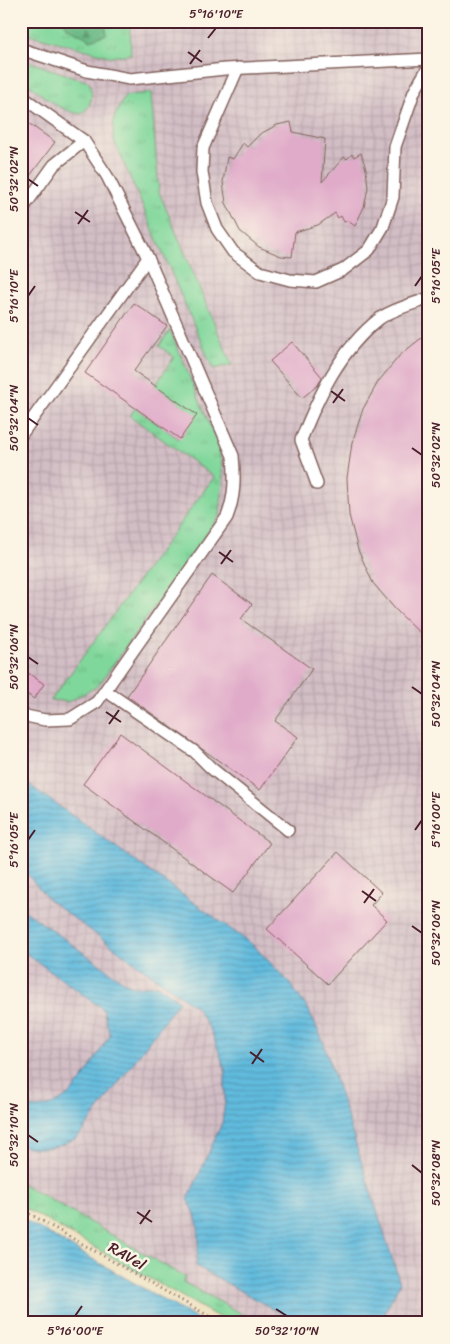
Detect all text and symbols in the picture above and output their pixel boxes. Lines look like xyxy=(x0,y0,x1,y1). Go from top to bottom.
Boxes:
text: 5°16'10"E xyxy=(189,3,244,25)
text: 50°32'02"N xyxy=(3,145,25,212)
text: 5°16'05"E xyxy=(425,247,447,304)
text: 5°16'10"E xyxy=(3,268,25,323)
text: 50°32'04"N xyxy=(3,384,25,451)
text: 50°32'02"N xyxy=(425,421,447,488)
text: 50°32'06"N xyxy=(3,623,25,690)
text: 50°32'04"N xyxy=(425,660,447,727)
text: 5°16'00"E xyxy=(425,791,447,848)
text: 5°16'05"E xyxy=(3,811,25,868)
text: 50°32'06"N xyxy=(425,899,447,966)
text: 50°32'10"N xyxy=(3,1102,25,1167)
text: 50°32'08"N xyxy=(425,1139,447,1206)
street label: RAVel xyxy=(103,1235,151,1278)
text: 5°16'00"E xyxy=(47,1320,104,1342)
text: 50°32'10"N xyxy=(255,1320,320,1342)

